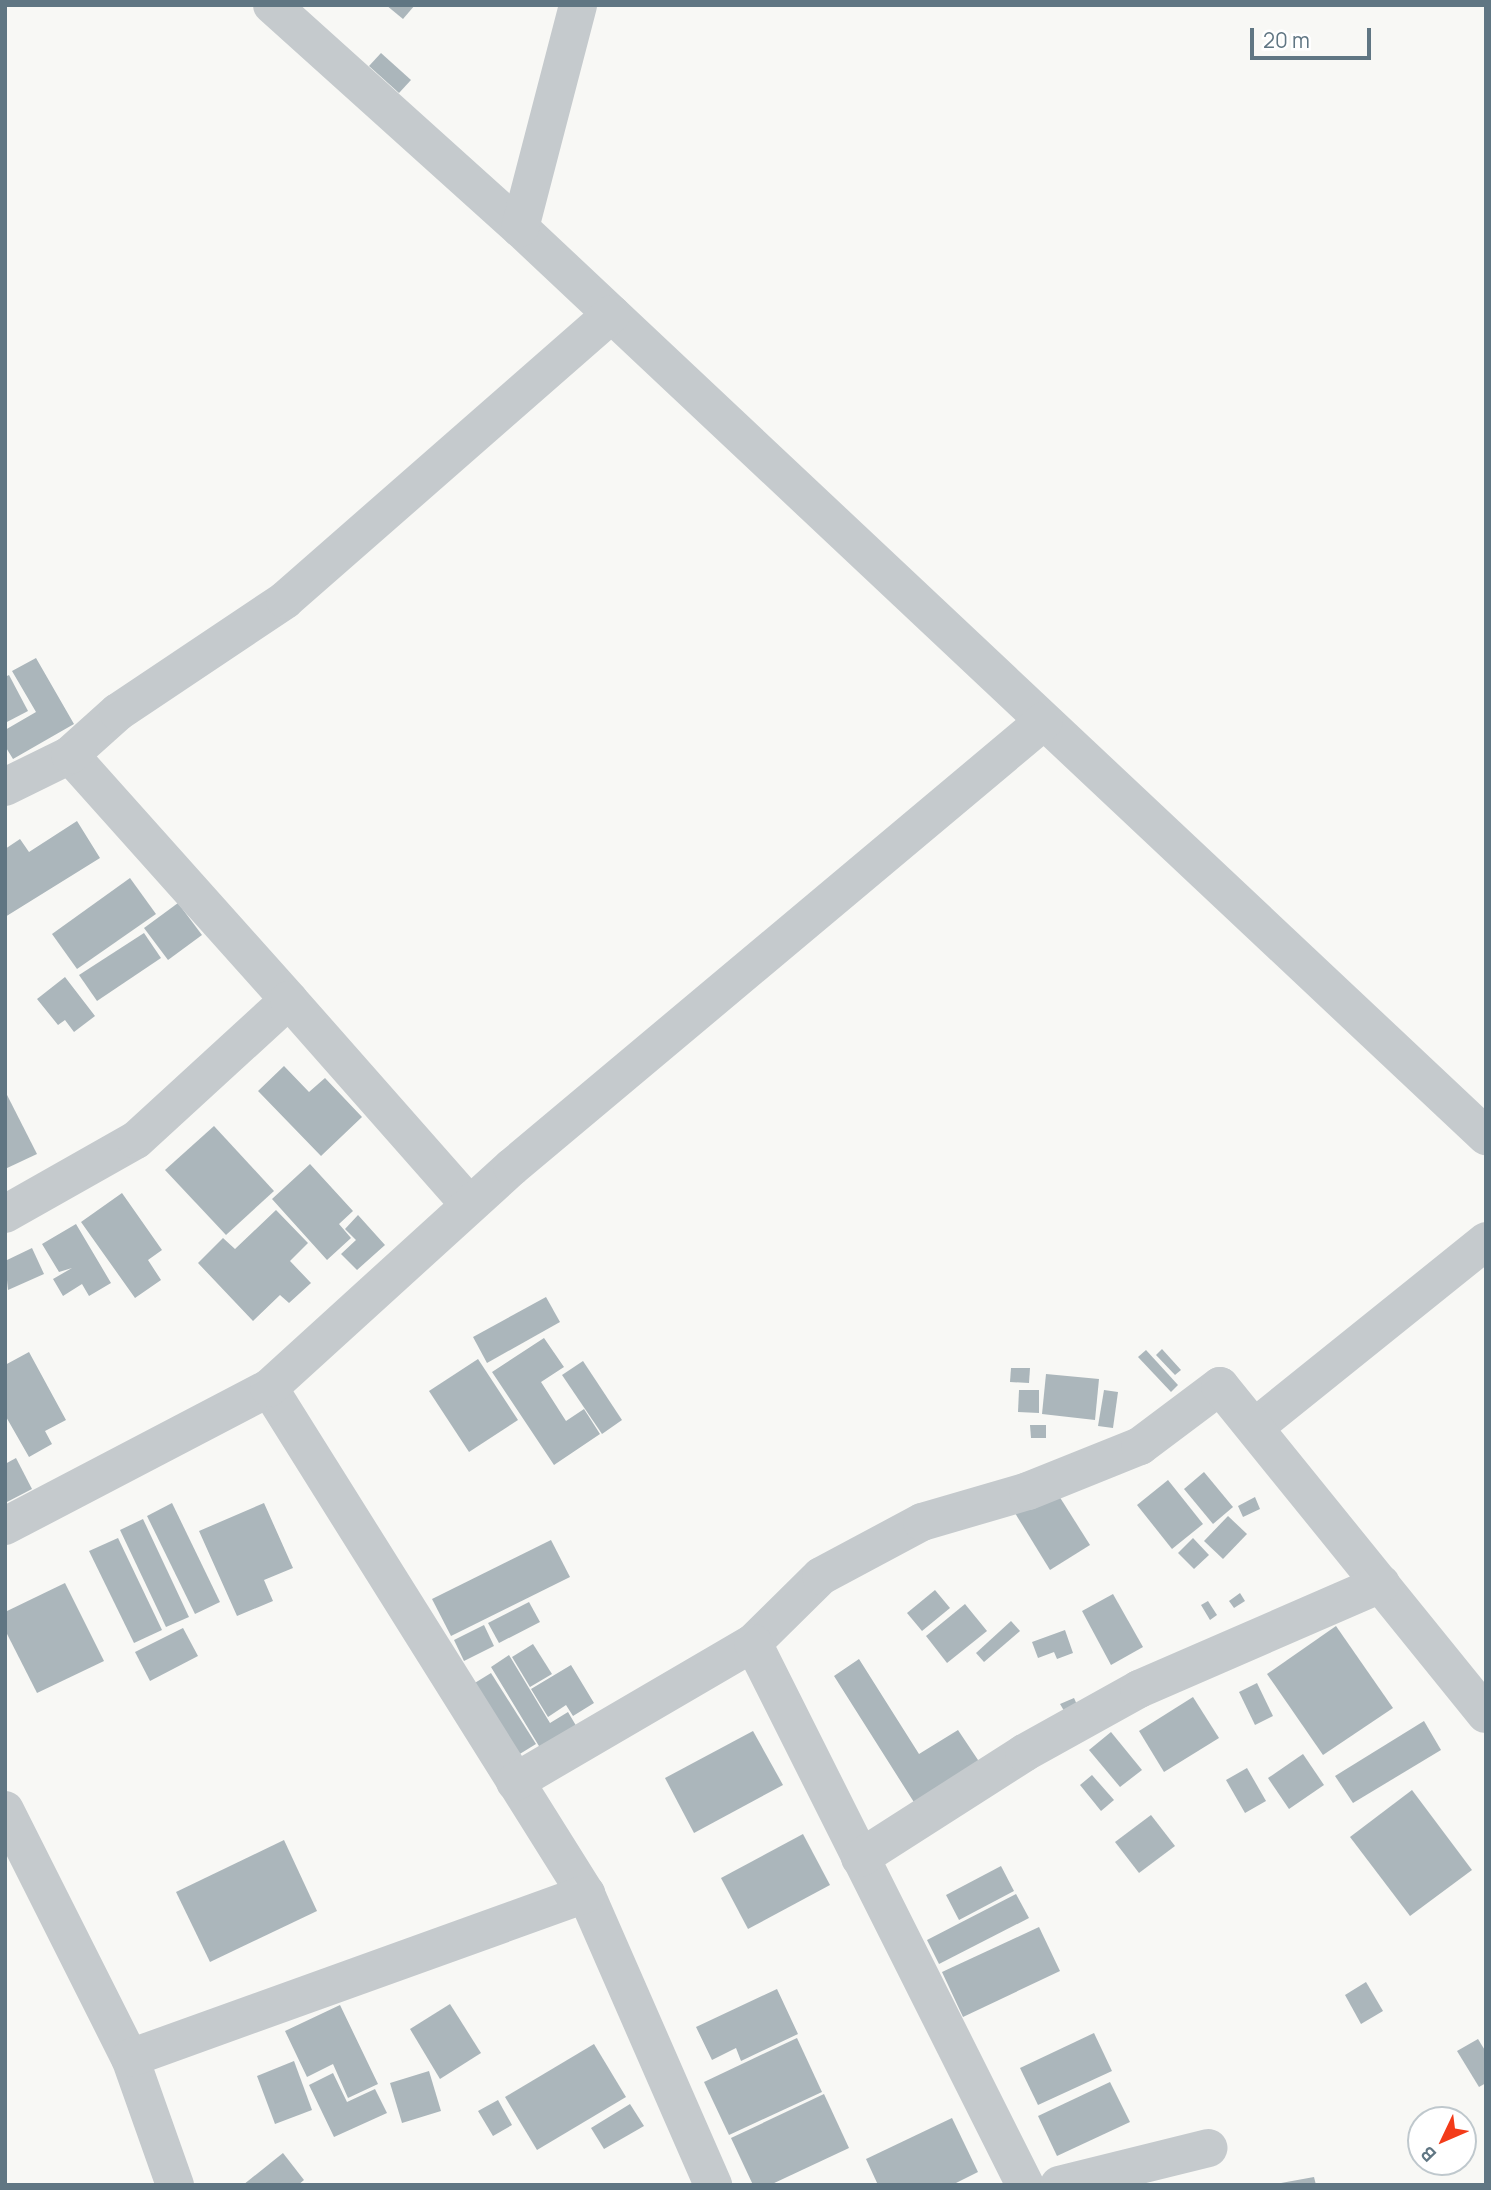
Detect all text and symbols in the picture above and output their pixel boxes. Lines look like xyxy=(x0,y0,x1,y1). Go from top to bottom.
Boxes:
scale bar xyxy=(1253,14,1374,58)
text: 20 m xyxy=(1263,26,1310,54)
north arrow xyxy=(1407,2106,1477,2176)
text: B xyxy=(1415,2141,1442,2168)

